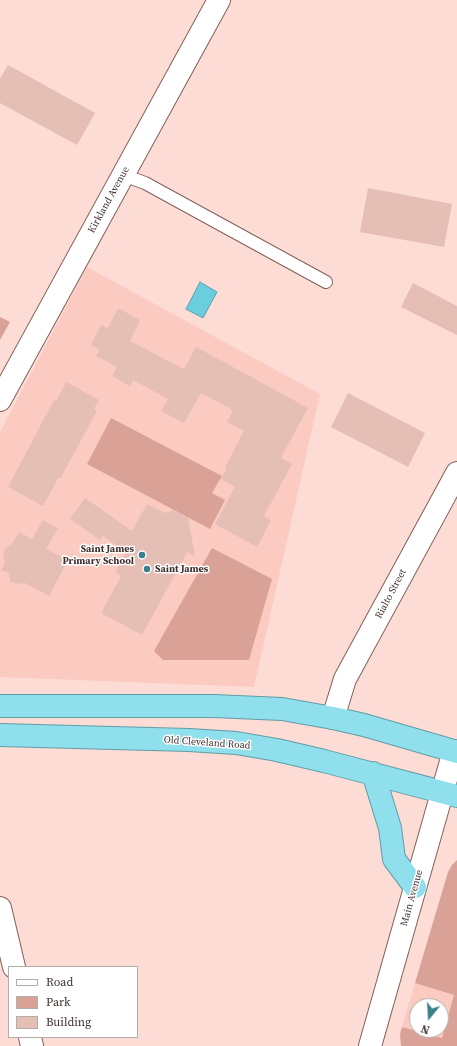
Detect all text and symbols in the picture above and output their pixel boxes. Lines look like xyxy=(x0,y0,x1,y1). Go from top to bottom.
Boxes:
street label: Kirkland Avenue xyxy=(86,165,132,235)
place label: Saint James Primary School xyxy=(62,543,134,566)
marker: Saint James Primary School xyxy=(137,550,147,560)
place label: Saint James xyxy=(155,563,208,575)
marker: Saint James xyxy=(142,564,152,574)
street label: Rialto Street xyxy=(373,567,409,621)
street label: Old Cleveland Road xyxy=(163,734,251,752)
street label: Main Avenue xyxy=(398,868,426,928)
legend xyxy=(8,966,138,1038)
text: Road xyxy=(46,974,73,990)
text: Park xyxy=(46,994,71,1010)
north arrow xyxy=(409,998,449,1038)
text: Building xyxy=(46,1014,91,1030)
text: N xyxy=(419,1021,432,1037)

